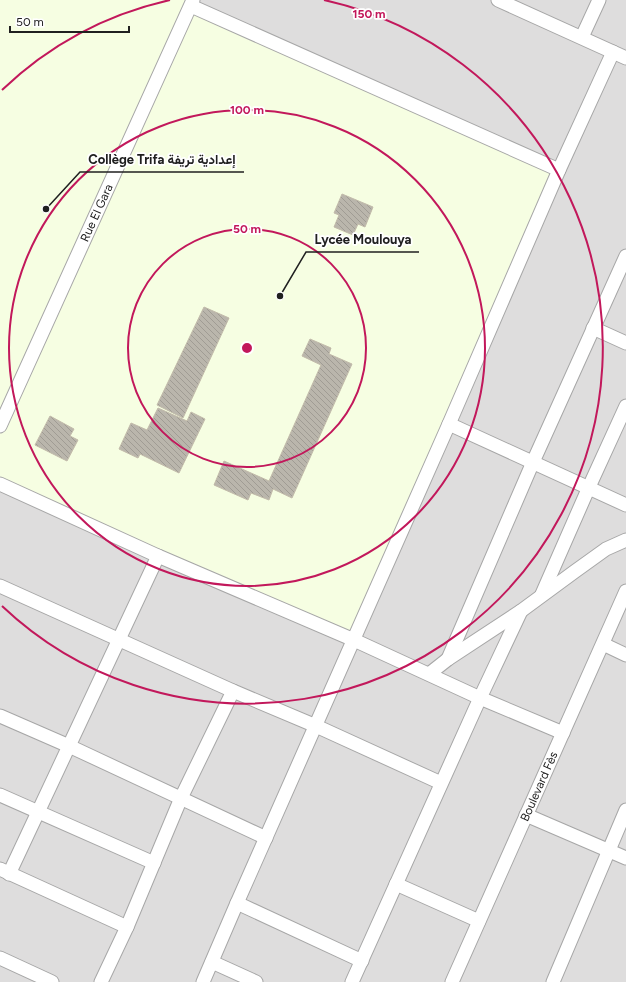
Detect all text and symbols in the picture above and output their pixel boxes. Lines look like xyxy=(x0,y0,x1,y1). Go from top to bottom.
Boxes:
text: 150 m xyxy=(352,7,386,21)
scale bar xyxy=(10,8,129,34)
text: 50 m xyxy=(16,15,44,29)
text: 100 m xyxy=(230,103,264,117)
callout: Collège Trifa إعدادية تريفة xyxy=(80,147,244,172)
text: Collège Trifa إعدادية تريفة xyxy=(88,152,236,169)
street label: Rue El Gara xyxy=(77,182,116,244)
text: 50 m xyxy=(233,222,261,236)
callout: Lycée Moulouya xyxy=(306,227,419,252)
text: Lycée Moulouya xyxy=(314,232,412,247)
centre of rings xyxy=(240,341,254,355)
street label: Boulevard Fès xyxy=(517,749,561,824)

